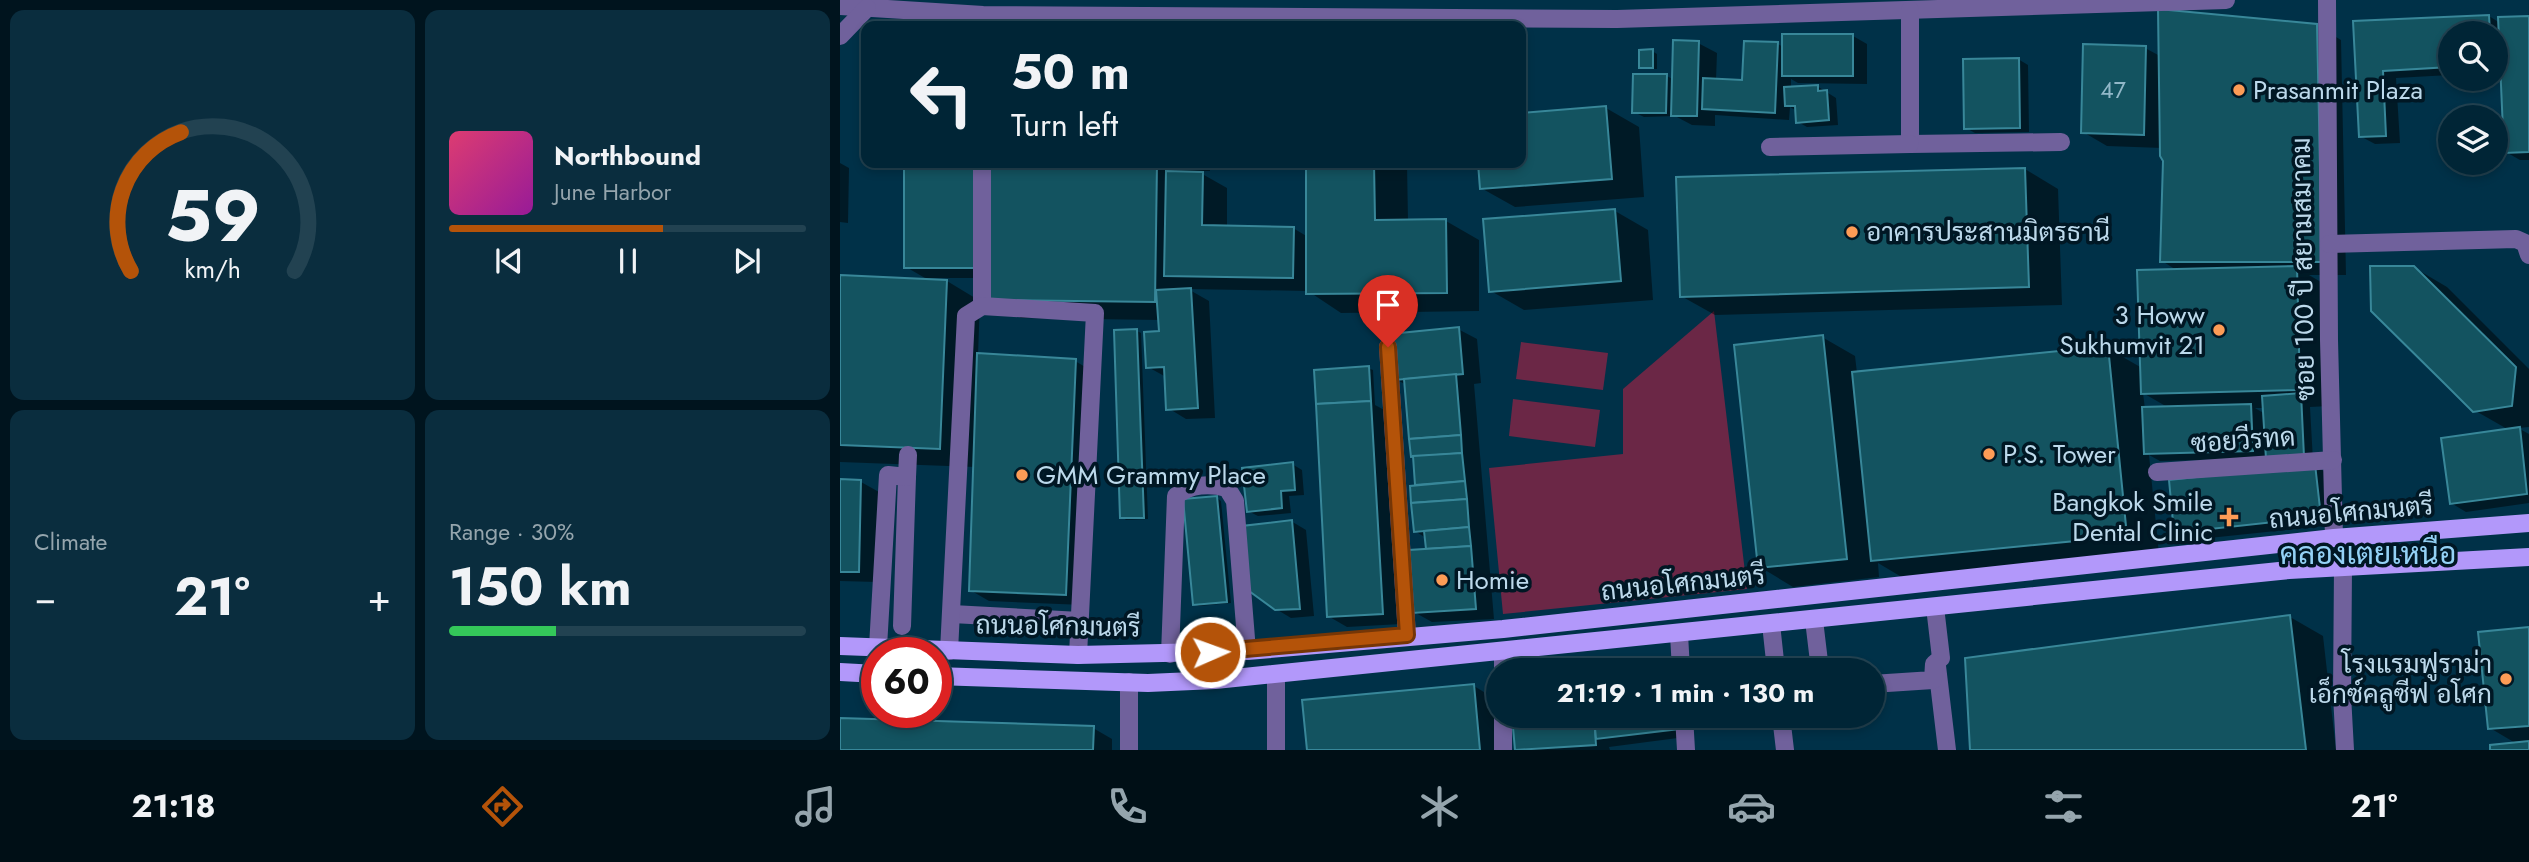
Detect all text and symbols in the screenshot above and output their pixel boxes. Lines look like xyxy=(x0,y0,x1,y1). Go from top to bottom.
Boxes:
map controls xyxy=(2438,21,2508,175)
button: search xyxy=(2438,21,2508,91)
text: 50 m xyxy=(1011,37,1130,107)
icon: left xyxy=(896,49,987,140)
place label: Prasanmit Plaza xyxy=(2253,71,2423,109)
house number: 47 xyxy=(2100,73,2126,107)
marker: Prasanmit Plaza xyxy=(2231,82,2247,98)
text: Turn left xyxy=(1011,102,1118,148)
button: layers xyxy=(2438,105,2508,175)
text: Northbound xyxy=(554,137,701,175)
street label: ซอย 100 ปี สยามสมาคม xyxy=(2282,137,2324,401)
text: 59 xyxy=(165,164,260,269)
text: June Harbor xyxy=(554,175,671,209)
place label: อาคารประสานมิตรธานี xyxy=(1866,213,2110,251)
marker: อาคารประสานมิตรธานี xyxy=(1844,224,1860,240)
icon: previous xyxy=(490,242,528,280)
icon: pause xyxy=(609,242,647,280)
icon: next xyxy=(728,242,766,280)
text: km/h xyxy=(184,251,241,287)
pin xyxy=(1358,275,1418,347)
icon: arrive xyxy=(1369,286,1407,324)
place label: 3 Howw Sukhumvit 21 xyxy=(2059,296,2205,364)
marker: 3 Howw Sukhumvit 21 xyxy=(2211,322,2227,338)
street label: ซอยวีรทด xyxy=(2190,417,2296,463)
place label: P.S. Tower xyxy=(2003,435,2116,473)
marker: P.S. Tower xyxy=(1981,446,1997,462)
place label: GMM Grammy Place xyxy=(1036,456,1266,494)
marker: GMM Grammy Place xyxy=(1014,467,1030,483)
place label: Bangkok Smile Dental Clinic xyxy=(2052,483,2213,551)
street label: ถนนอโศกมนตรี xyxy=(2267,486,2435,538)
marker: Bangkok Smile Dental Clinic xyxy=(2219,507,2239,527)
text: Range · 30% xyxy=(449,515,574,549)
text: Climate xyxy=(34,525,107,559)
district label: คลองเตยเหนือ xyxy=(2280,532,2456,575)
text: 150 km xyxy=(449,549,632,625)
street label: ถนนอโศกมนตรี xyxy=(1599,555,1767,611)
text: 21° xyxy=(174,559,250,635)
place label: Homie xyxy=(1456,561,1529,599)
text: − xyxy=(34,570,56,625)
text: + xyxy=(368,570,391,625)
marker: Homie xyxy=(1434,572,1450,588)
street label: ถนนอโศกมนตรี xyxy=(975,606,1141,646)
position arrow xyxy=(1173,615,1247,689)
speed limit sign: 60 xyxy=(861,637,952,728)
place label: โรงแรมฟูราม่า เอ็กซ์คลูซีฟ อโศก xyxy=(2309,645,2492,713)
marker: โรงแรมฟูราม่า เอ็กซ์คลูซีฟ อโศก xyxy=(2498,671,2514,687)
text: 21:19 · 1 min · 130 m xyxy=(1557,674,1814,712)
icon: directions xyxy=(478,782,527,831)
icon: music xyxy=(791,782,840,831)
icon: phone xyxy=(1103,782,1152,831)
icon: climate xyxy=(1415,782,1464,831)
icon: car xyxy=(1727,782,1776,831)
icon: filters xyxy=(2039,782,2088,831)
text: 21:18 xyxy=(132,783,215,829)
text: 21° xyxy=(2351,783,2397,829)

